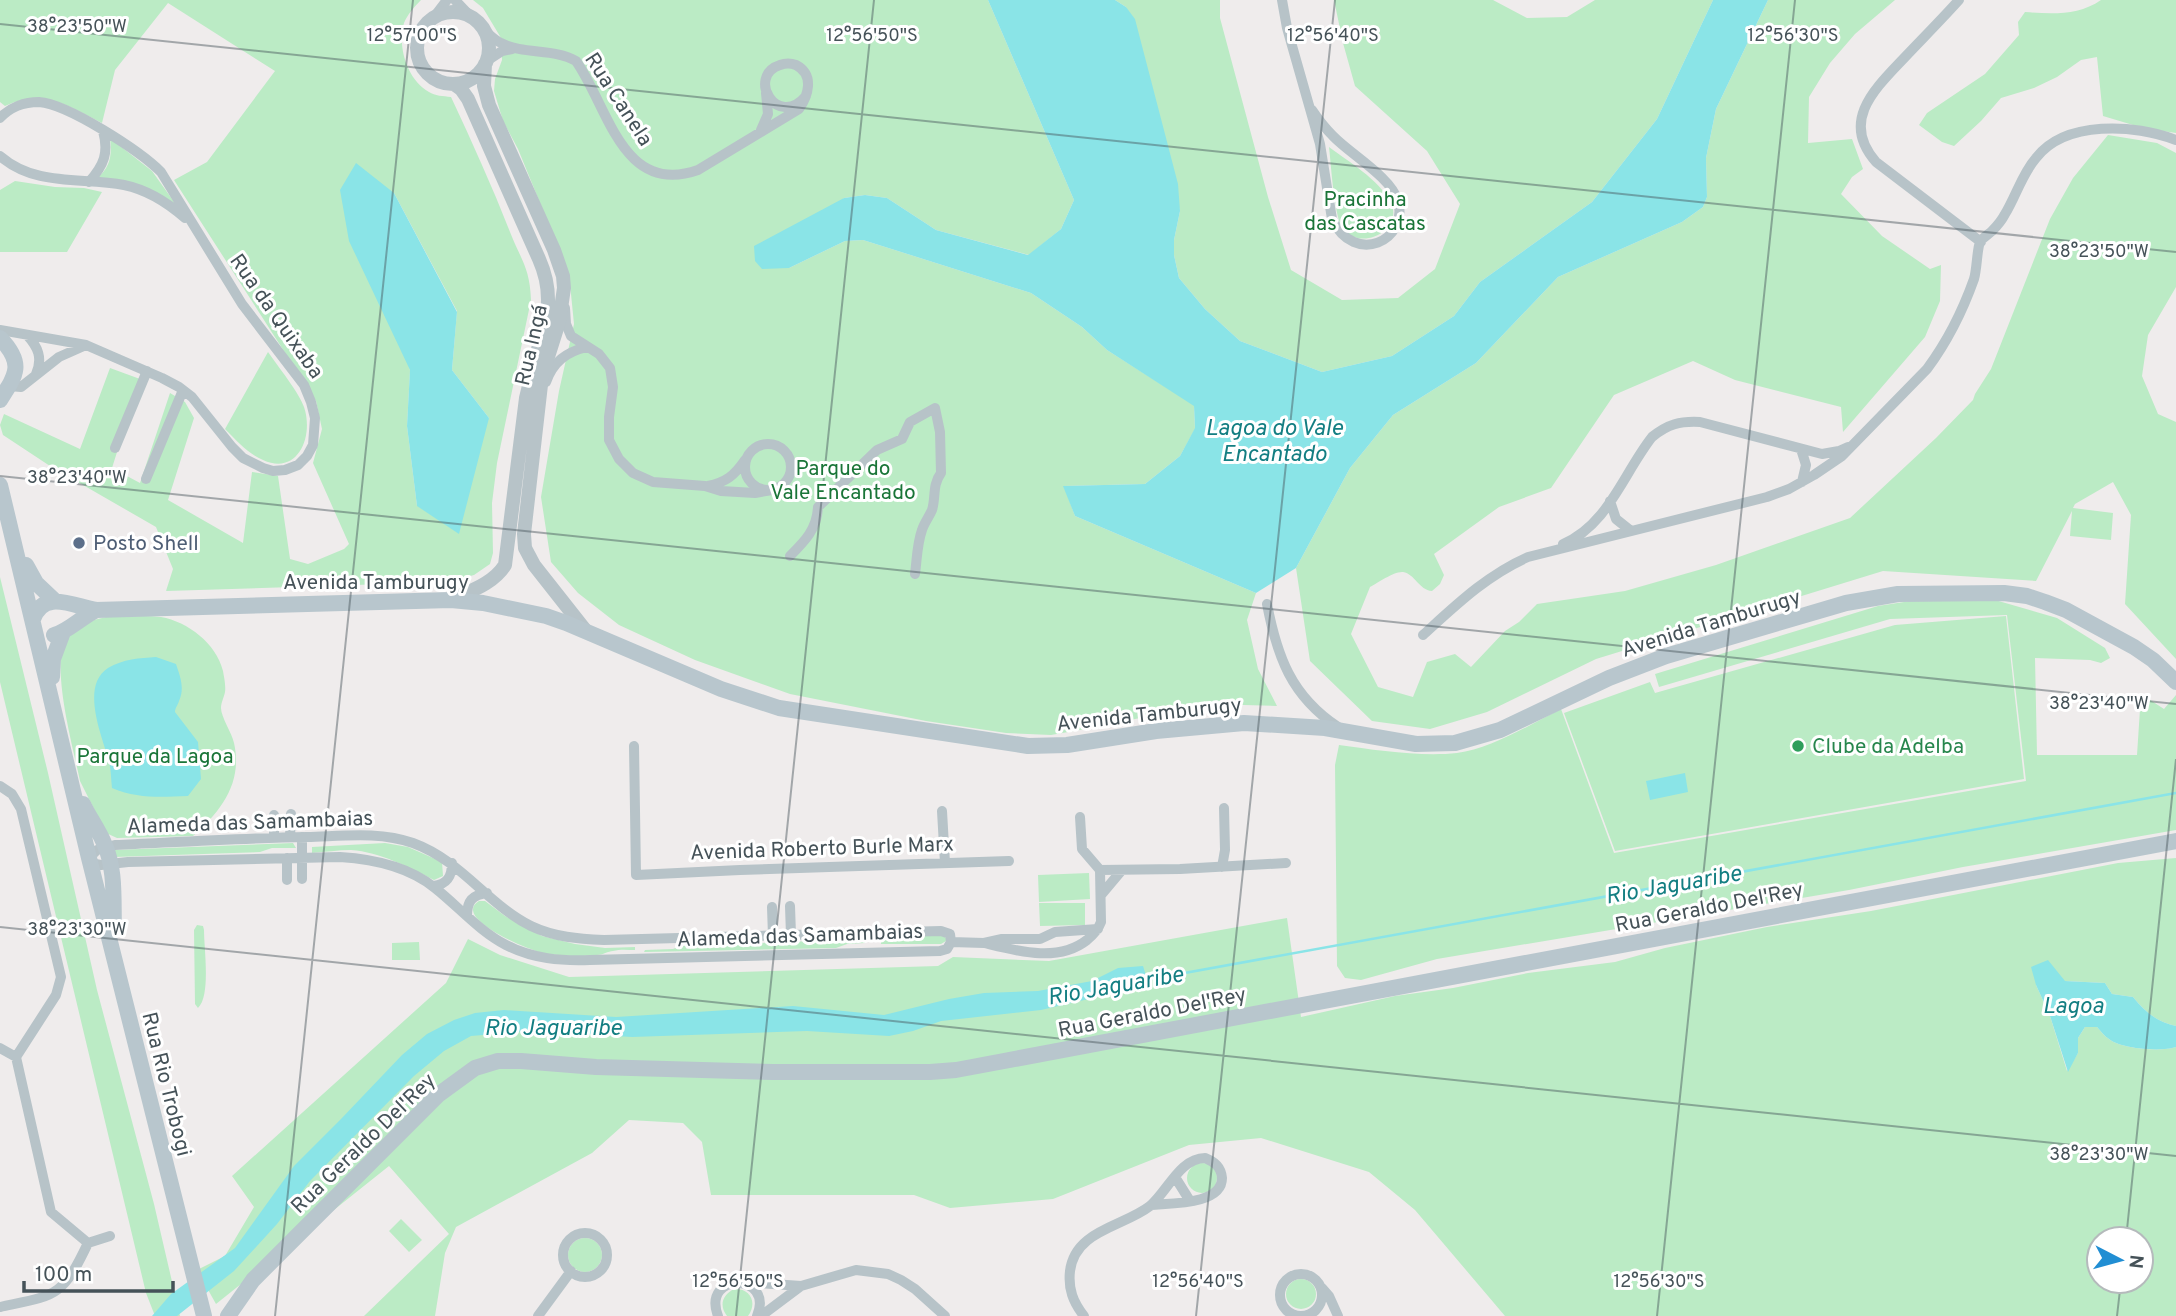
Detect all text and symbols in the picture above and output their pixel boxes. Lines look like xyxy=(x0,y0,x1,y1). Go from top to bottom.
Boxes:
text: 38°23'50"W xyxy=(27,16,127,39)
text: 12°57'00"S xyxy=(367,25,457,48)
text: 12°56'50"S xyxy=(826,25,918,48)
text: 12°56'40"S xyxy=(1287,25,1379,48)
text: 12°56'30"S xyxy=(1747,25,1839,48)
street label: Rua Canela xyxy=(577,48,658,152)
park label: Pracinha das Cascatas xyxy=(1304,187,1426,238)
text: 38°23'50"W xyxy=(2049,241,2149,264)
street label: Rua da Quixaba xyxy=(223,249,329,385)
street label: Rua Ingá xyxy=(510,302,555,389)
water label: Lagoa do Vale Encantado xyxy=(1205,415,1344,470)
park label: Parque do Vale Encantado xyxy=(770,456,916,507)
text: 38°23'40"W xyxy=(27,467,127,490)
place label: Posto Shell xyxy=(93,531,199,558)
marker: Posto Shell xyxy=(71,535,87,551)
street label: Avenida Tamburugy xyxy=(283,570,469,597)
street label: Avenida Tamburugy xyxy=(1619,584,1804,665)
street label: Avenida Tamburugy xyxy=(1055,692,1243,739)
text: 38°23'40"W xyxy=(2049,693,2149,716)
place label: Clube da Adelba xyxy=(1812,734,1964,761)
marker: Clube da Adelba xyxy=(1790,738,1806,754)
park label: Parque da Lagoa xyxy=(76,744,234,771)
street label: Alameda das Samambaias xyxy=(126,806,374,841)
street label: Avenida Roberto Burle Marx xyxy=(690,831,955,868)
water label: Rio Jaguaribe xyxy=(1603,860,1745,913)
street label: Rua Geraldo Del'Rey xyxy=(1613,877,1806,940)
text: 38°23'30"W xyxy=(27,919,127,942)
street label: Alameda das Samambaias xyxy=(676,919,924,954)
water label: Rio Jaguaribe xyxy=(1045,961,1187,1014)
street label: Rua Geraldo Del'Rey xyxy=(1056,982,1249,1045)
water label: Lagoa xyxy=(2042,993,2104,1022)
street label: Rua Rio Trobogi xyxy=(135,1009,197,1159)
water label: Rio Jaguaribe xyxy=(484,1015,623,1044)
street label: Rua Geraldo Del'Rey xyxy=(286,1068,442,1220)
text: 38°23'30"W xyxy=(2049,1144,2149,1167)
north arrow xyxy=(2085,1225,2155,1295)
scale bar xyxy=(24,1250,173,1294)
text: N xyxy=(2122,1254,2148,1270)
text: 100 m xyxy=(35,1262,92,1289)
text: 12°56'50"S xyxy=(692,1271,784,1294)
text: 12°56'40"S xyxy=(1152,1271,1244,1294)
text: 12°56'30"S xyxy=(1613,1271,1705,1294)

